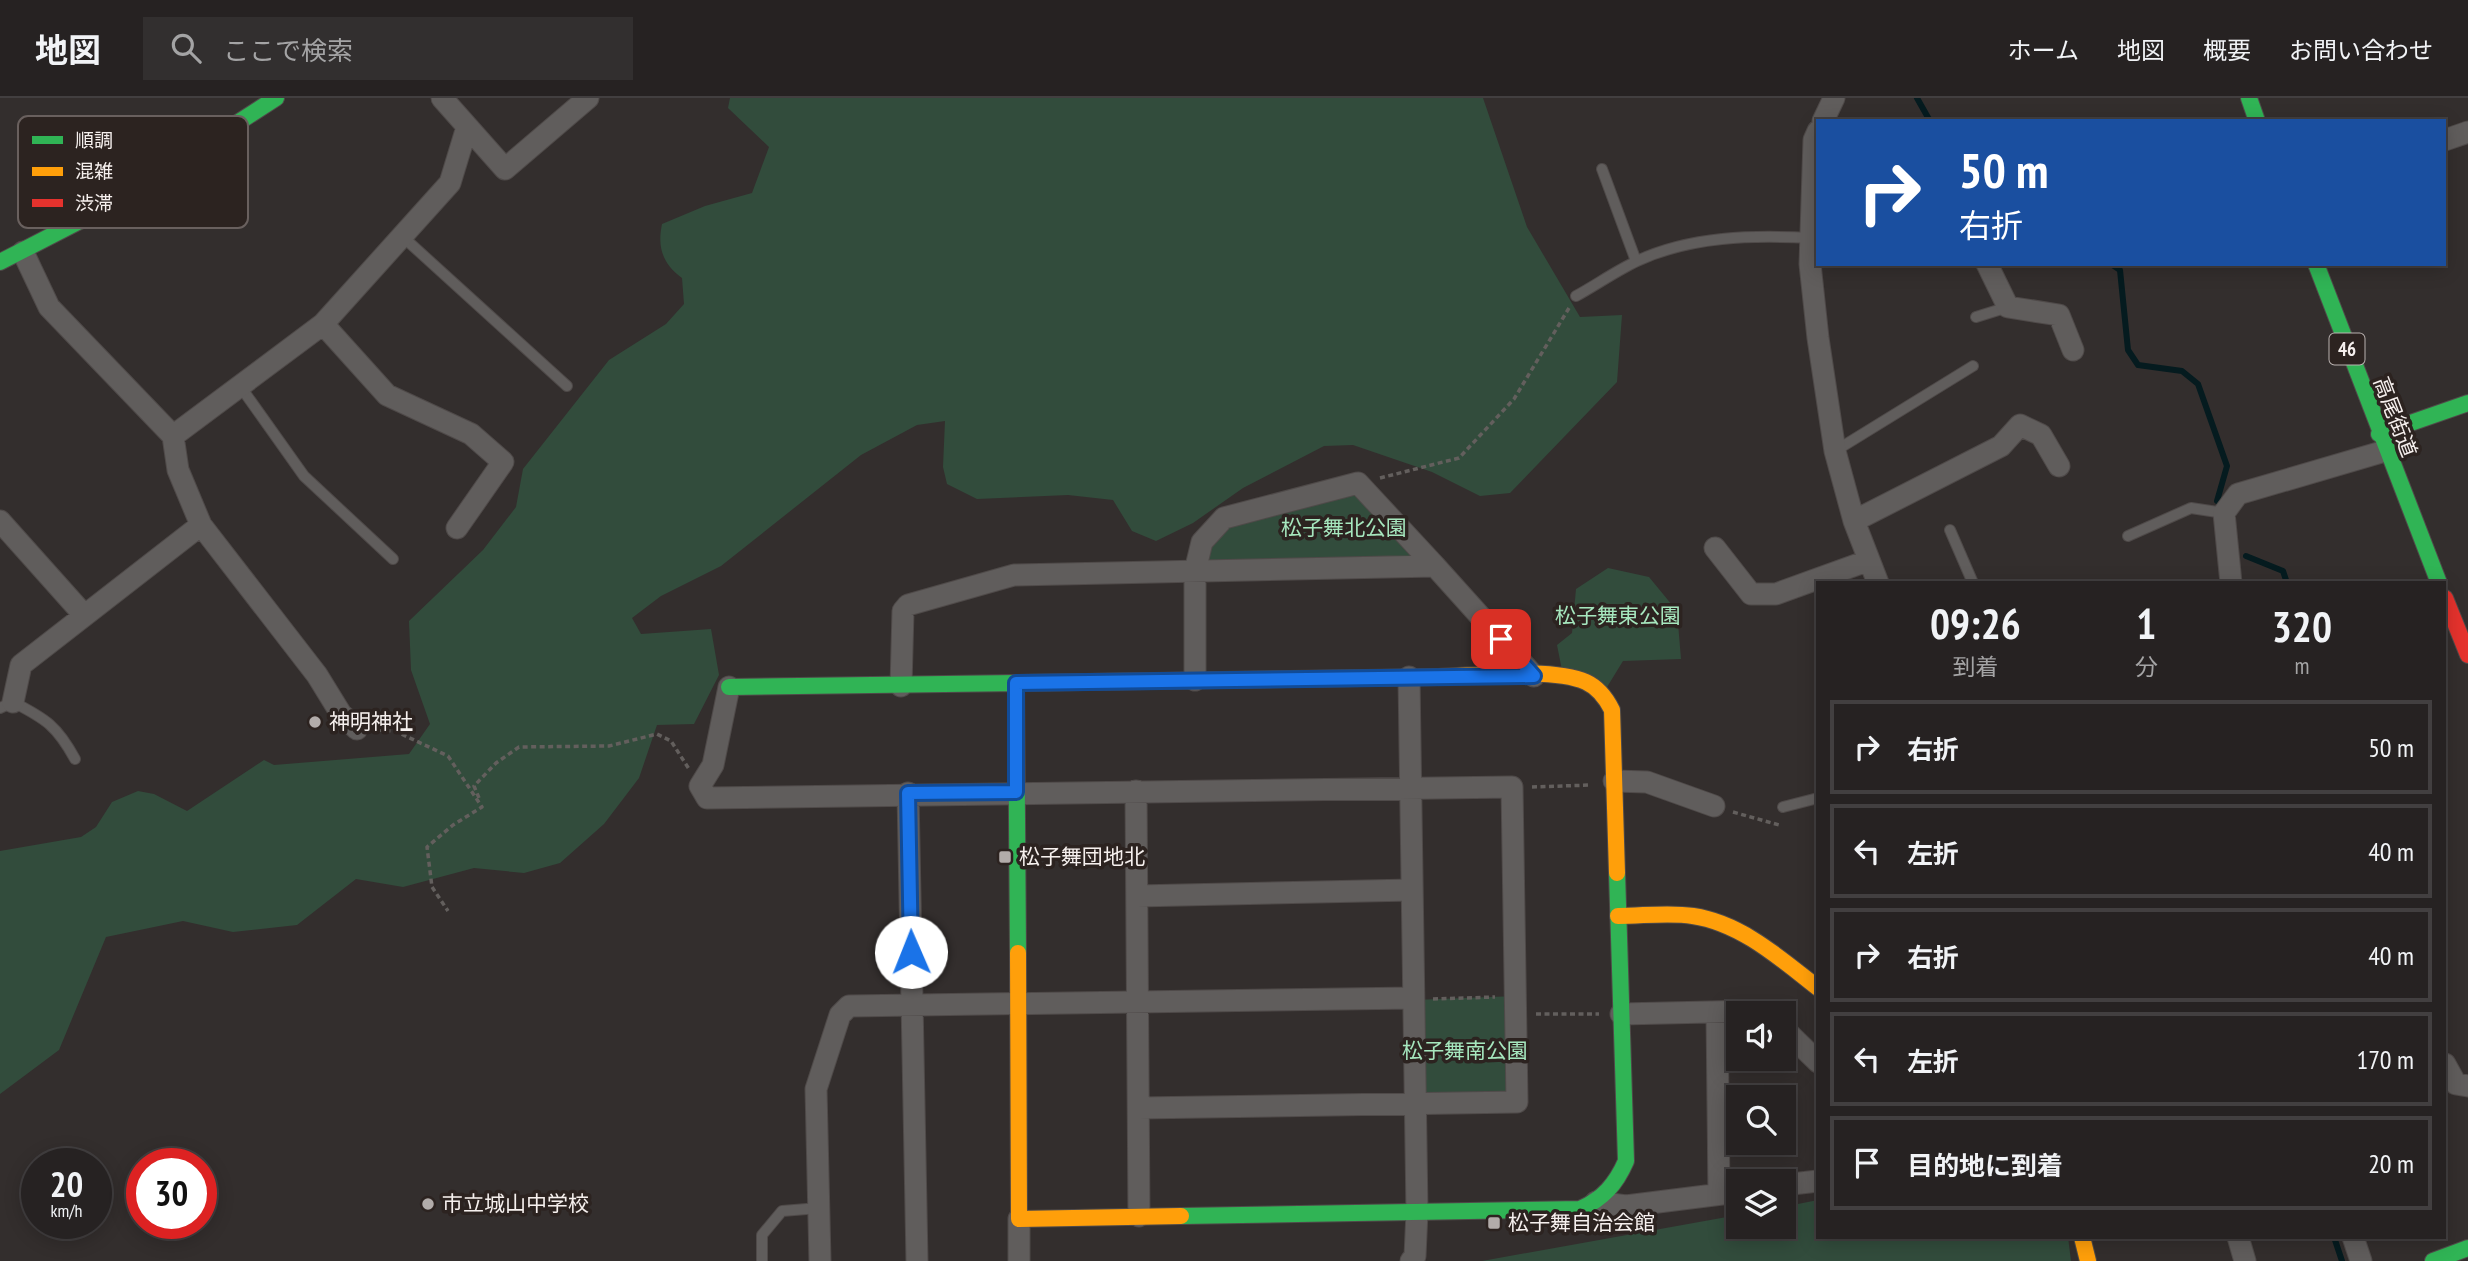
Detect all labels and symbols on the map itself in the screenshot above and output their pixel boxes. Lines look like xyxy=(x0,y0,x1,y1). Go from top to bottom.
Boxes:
legend xyxy=(18,116,248,228)
text: 順調 xyxy=(75,128,113,152)
text: 混雑 xyxy=(75,159,113,183)
text: 渋滞 xyxy=(75,191,113,215)
road number: 46 xyxy=(2330,333,2364,364)
street label: 高尾街道 xyxy=(2368,373,2423,461)
park label: 松子舞北公園 xyxy=(1281,514,1407,541)
park label: 松子舞東公園 xyxy=(1555,602,1681,629)
pin xyxy=(1471,609,1531,669)
place label: 神明神社 xyxy=(329,708,413,735)
marker: 神明神社 xyxy=(307,714,323,730)
place label: 松子舞団地北 xyxy=(1019,843,1145,870)
marker: 松子舞団地北 xyxy=(997,849,1013,865)
position arrow xyxy=(874,915,948,989)
park label: 松子舞南公園 xyxy=(1402,1037,1528,1064)
speed limit sign: 30 xyxy=(126,1148,217,1239)
place label: 市立城山中学校 xyxy=(442,1190,589,1217)
marker: 市立城山中学校 xyxy=(420,1196,436,1212)
place label: 松子舞自治会館 xyxy=(1508,1209,1655,1236)
marker: 松子舞自治会館 xyxy=(1486,1215,1502,1231)

